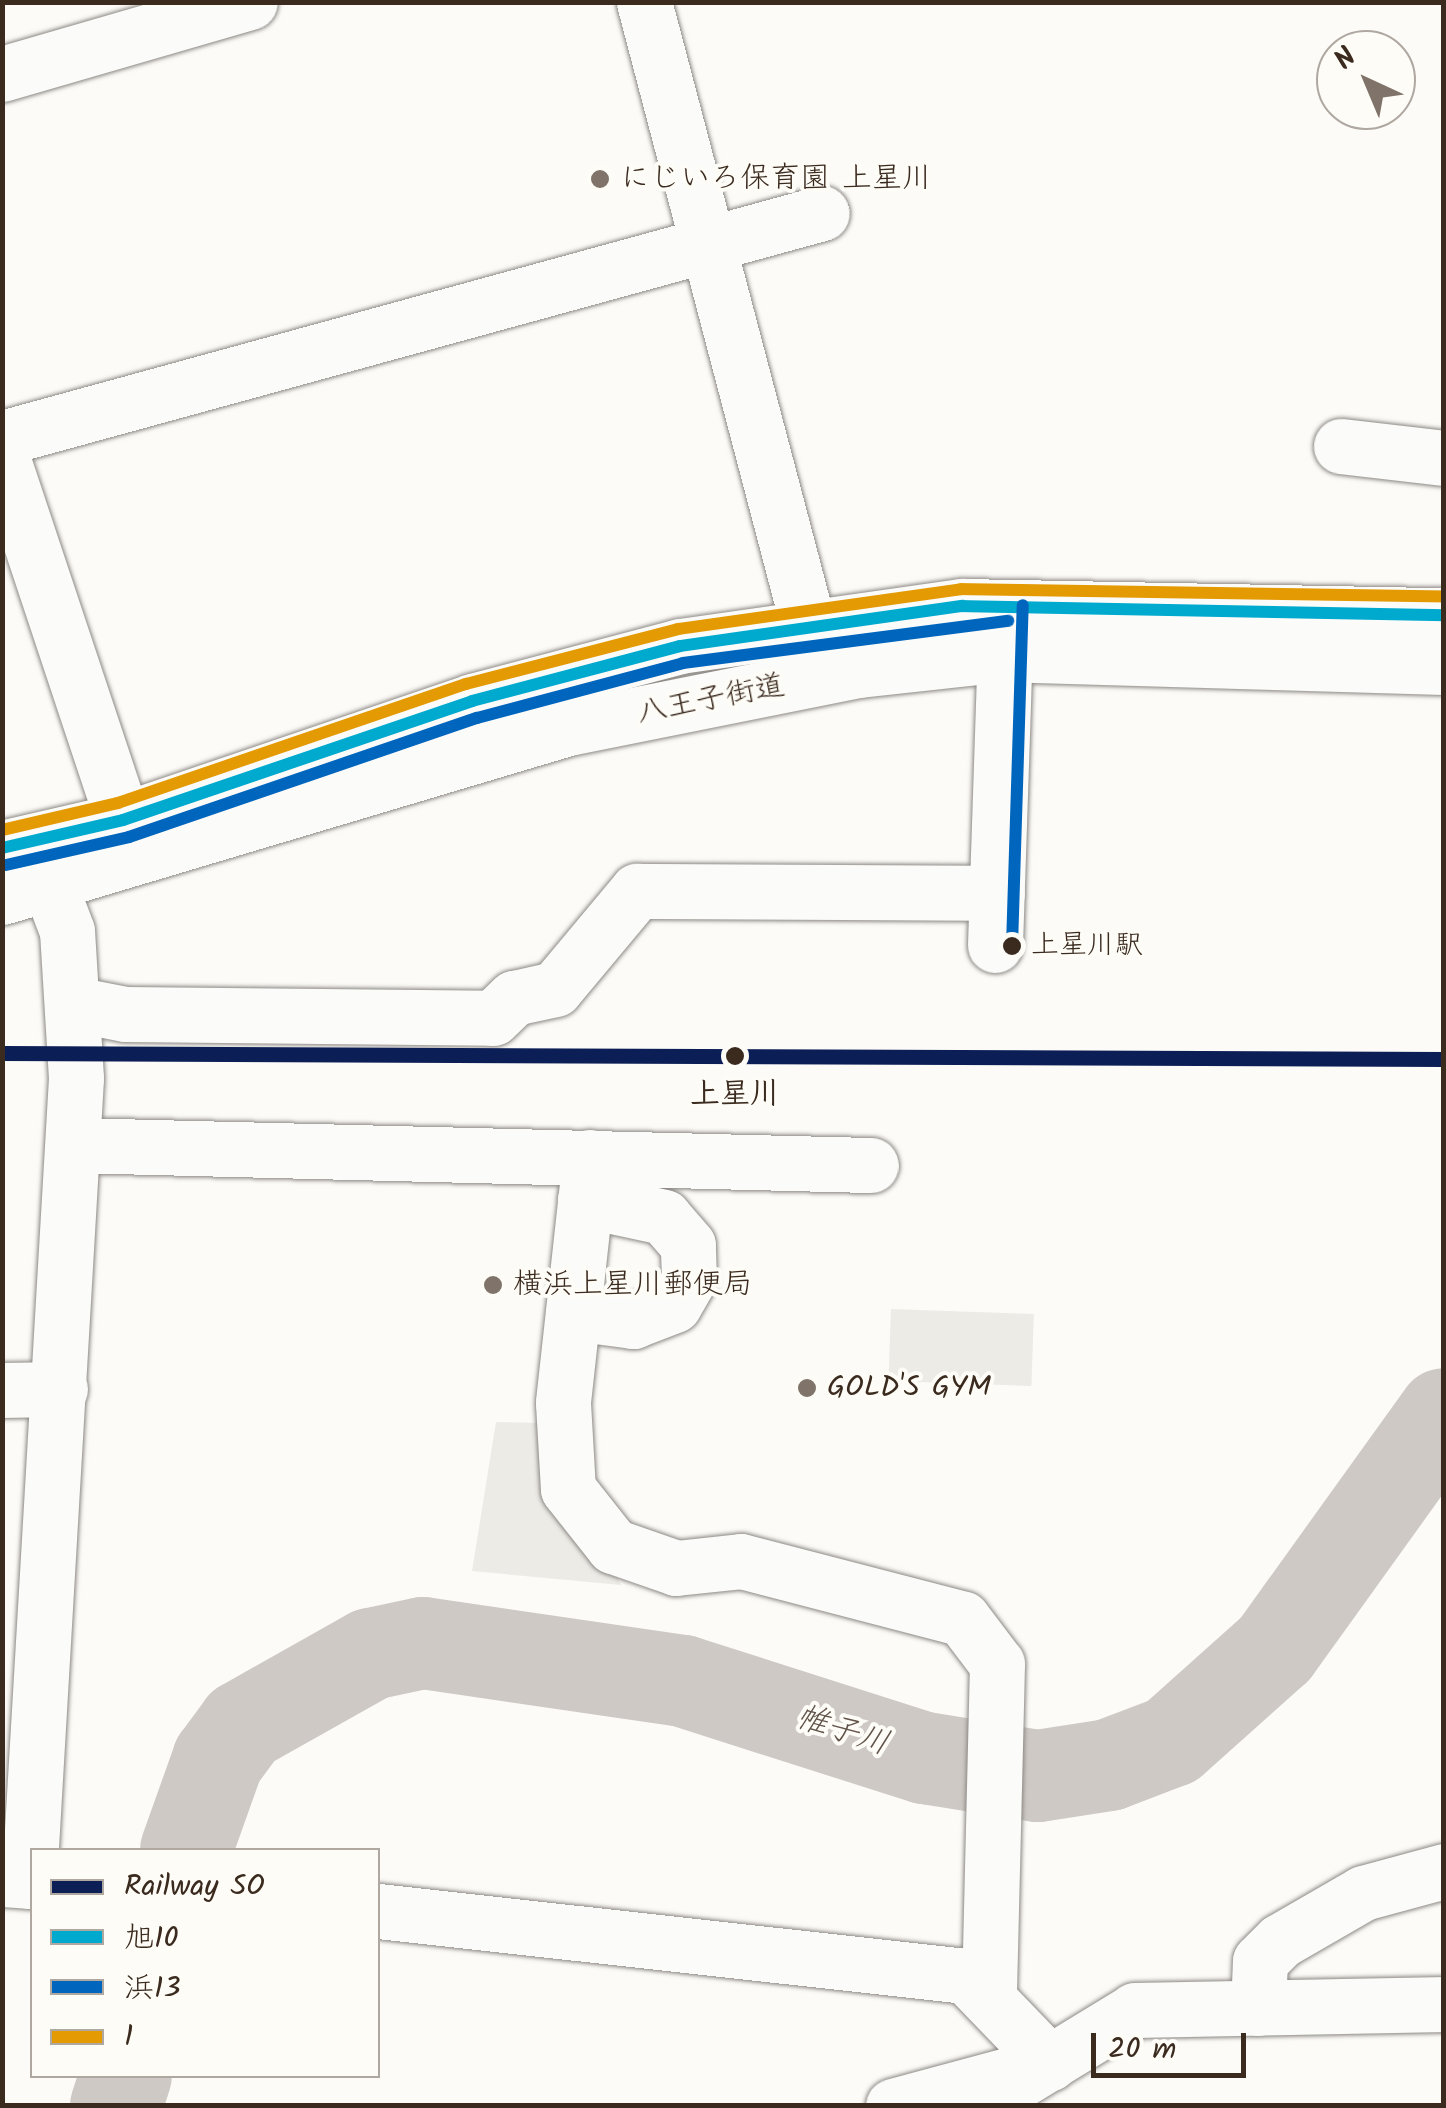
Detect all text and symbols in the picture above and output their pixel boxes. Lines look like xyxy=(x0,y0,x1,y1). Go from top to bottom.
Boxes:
north arrow xyxy=(1316,30,1416,130)
text: N xyxy=(1324,37,1368,82)
place label: にじいろ保育園 上星川 xyxy=(620,161,932,197)
marker: にじいろ保育園 上星川 xyxy=(589,168,611,190)
street label: 八王子街道 xyxy=(634,668,788,732)
place label: 上星川駅 xyxy=(1031,929,1143,963)
marker: 上星川駅 xyxy=(1002,936,1022,956)
marker: 上星川 xyxy=(719,1040,751,1072)
place label: 上星川 xyxy=(690,1077,780,1113)
place label: 横浜上星川郵便局 xyxy=(513,1267,753,1303)
marker: 横浜上星川郵便局 xyxy=(482,1274,504,1296)
place label: GOLD'S GYM xyxy=(827,1370,991,1406)
marker: GOLD'S GYM xyxy=(796,1377,818,1399)
water label: 帷子川 xyxy=(790,1699,894,1765)
legend xyxy=(30,1848,380,2078)
text: Railway SO xyxy=(124,1863,265,1911)
text: 旭10 xyxy=(124,1915,178,1963)
text: 浜13 xyxy=(124,1965,181,2013)
text: 1 xyxy=(124,2013,133,2061)
scale bar xyxy=(1096,2013,1251,2075)
text: 20 m xyxy=(1108,2026,1176,2074)

